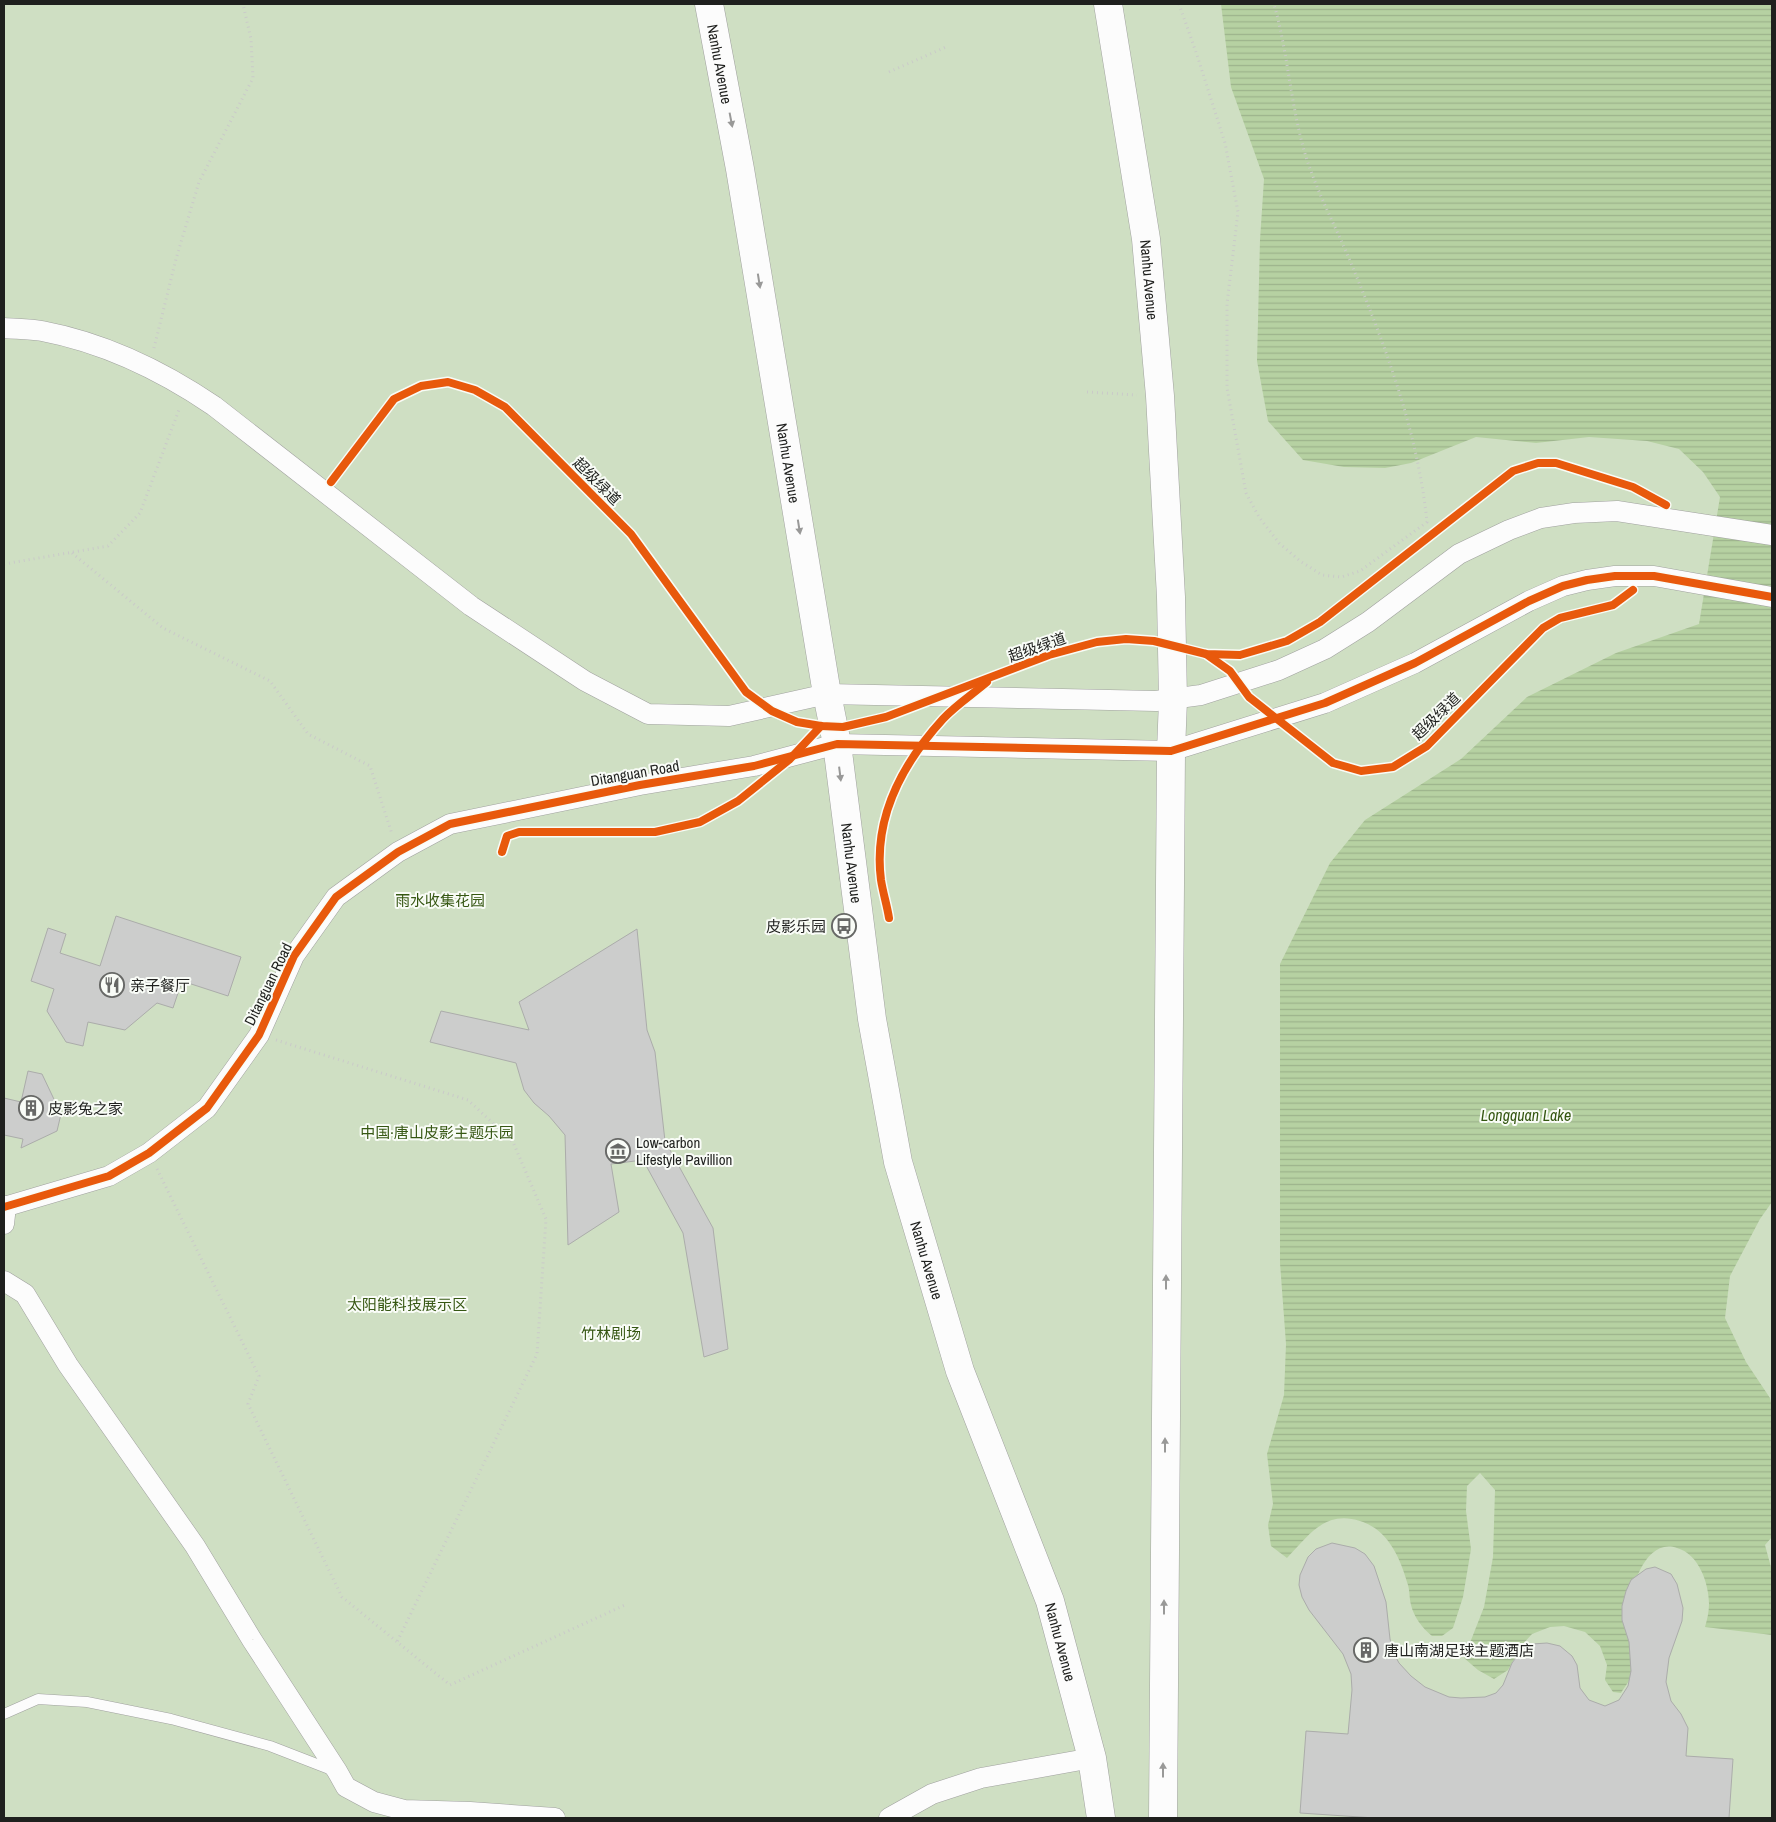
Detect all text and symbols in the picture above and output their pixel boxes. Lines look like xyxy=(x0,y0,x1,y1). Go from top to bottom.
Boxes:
street label: Nanhu Avenue xyxy=(703,22,738,106)
one-way arrow xyxy=(727,113,735,128)
street label: Nanhu Avenue xyxy=(1136,239,1164,321)
one-way arrow xyxy=(755,273,763,289)
street label: Nanhu Avenue xyxy=(772,422,806,505)
street label: 超级绿道 xyxy=(568,452,626,510)
one-way arrow xyxy=(796,520,804,536)
street label: 超级绿道 xyxy=(1005,627,1069,667)
street label: 超级绿道 xyxy=(1407,688,1465,744)
street label: Ditanguan Road xyxy=(589,755,681,791)
one-way arrow xyxy=(836,766,844,782)
street label: Nanhu Avenue xyxy=(837,822,868,904)
park label: 雨水收集花园 xyxy=(395,890,485,911)
bus stop icon: 皮影乐园 xyxy=(831,913,857,939)
place label: 皮影乐园 xyxy=(766,916,826,937)
street label: Ditanguan Road xyxy=(239,939,297,1029)
restaurant icon: 亲子餐厅 xyxy=(99,972,125,998)
place label: 亲子餐厅 xyxy=(130,975,190,996)
building icon: 皮影兔之家 xyxy=(18,1095,44,1121)
place label: 皮影兔之家 xyxy=(48,1098,123,1119)
water label: Longquan Lake xyxy=(1481,1104,1571,1126)
park label: 中国·唐山皮影主题乐园 xyxy=(360,1122,514,1143)
place label: Low-carbon Lifestyle Pavillion xyxy=(636,1132,732,1170)
museum icon: Low-carbon Lifestyle Pavillion xyxy=(605,1138,631,1164)
street label: Nanhu Avenue xyxy=(906,1219,949,1302)
one-way arrow xyxy=(1162,1274,1170,1290)
park label: 太阳能科技展示区 xyxy=(347,1294,467,1315)
park label: 竹林剧场 xyxy=(581,1323,641,1344)
one-way arrow xyxy=(1161,1436,1169,1452)
one-way arrow xyxy=(1160,1599,1168,1615)
street label: Nanhu Avenue xyxy=(1040,1600,1082,1684)
building icon: 唐山南湖足球主题酒店 xyxy=(1353,1637,1379,1663)
place label: 唐山南湖足球主题酒店 xyxy=(1384,1640,1534,1661)
one-way arrow xyxy=(1159,1761,1167,1777)

